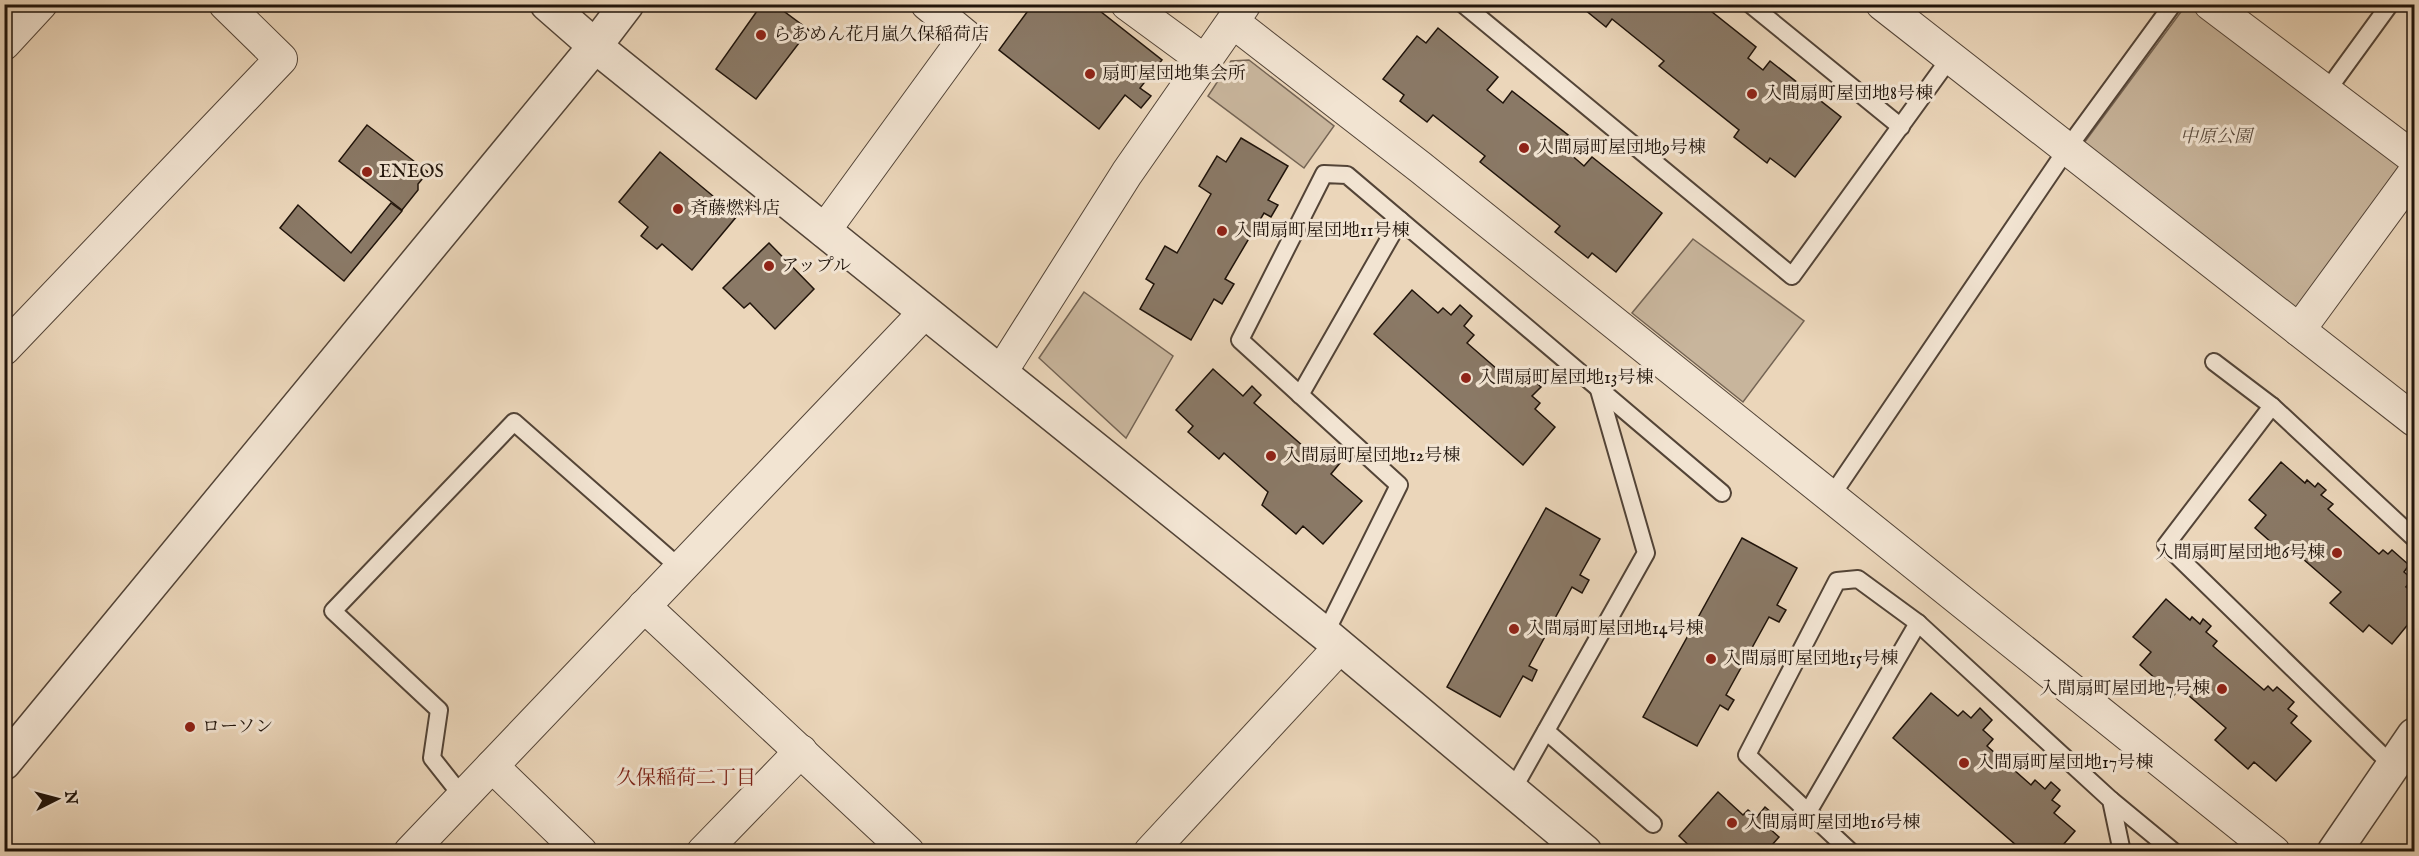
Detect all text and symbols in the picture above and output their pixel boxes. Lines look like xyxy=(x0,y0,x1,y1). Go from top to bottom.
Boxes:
place label: らあめん花月嵐久保稲荷店 xyxy=(773,24,989,47)
marker: らあめん花月嵐久保稲荷店 xyxy=(754,28,768,42)
place label: 扇町屋団地集会所 xyxy=(1102,63,1246,86)
marker: 扇町屋団地集会所 xyxy=(1083,67,1097,81)
place label: 入間扇町屋団地8号棟 xyxy=(1764,83,1933,106)
marker: 入間扇町屋団地8号棟 xyxy=(1745,87,1759,101)
park label: 中原公園 xyxy=(2180,126,2255,149)
place label: 入間扇町屋団地9号棟 xyxy=(1536,137,1706,160)
marker: 入間扇町屋団地9号棟 xyxy=(1517,141,1531,155)
place label: ENEOS xyxy=(379,161,444,184)
marker: ENEOS xyxy=(360,165,374,179)
place label: 斉藤燃料店 xyxy=(690,198,780,221)
marker: 斉藤燃料店 xyxy=(671,202,685,216)
place label: 入間扇町屋団地11号棟 xyxy=(1234,220,1409,243)
marker: 入間扇町屋団地11号棟 xyxy=(1215,224,1229,238)
place label: アップル xyxy=(781,255,851,278)
marker: アップル xyxy=(762,259,776,273)
place label: 入間扇町屋団地13号棟 xyxy=(1478,367,1653,390)
marker: 入間扇町屋団地13号棟 xyxy=(1459,371,1473,385)
place label: 入間扇町屋団地12号棟 xyxy=(1283,445,1460,468)
marker: 入間扇町屋団地12号棟 xyxy=(1264,449,1278,463)
place label: 入間扇町屋団地6号棟 xyxy=(2155,542,2325,565)
marker: 入間扇町屋団地6号棟 xyxy=(2330,546,2344,560)
place label: 入間扇町屋団地14号棟 xyxy=(1526,618,1704,641)
marker: 入間扇町屋団地14号棟 xyxy=(1507,622,1521,636)
place label: 入間扇町屋団地15号棟 xyxy=(1723,648,1898,671)
marker: 入間扇町屋団地15号棟 xyxy=(1704,652,1718,666)
place label: 入間扇町屋団地7号棟 xyxy=(2040,678,2210,701)
marker: 入間扇町屋団地7号棟 xyxy=(2215,682,2229,696)
place label: ローソン xyxy=(202,716,273,739)
marker: ローソン xyxy=(183,720,197,734)
place label: 入間扇町屋団地17号棟 xyxy=(1976,752,2153,775)
marker: 入間扇町屋団地17号棟 xyxy=(1957,756,1971,770)
district label: 久保稲荷二丁目 xyxy=(616,766,756,791)
north arrow xyxy=(27,769,87,829)
text: N xyxy=(59,789,81,806)
place label: 入間扇町屋団地16号棟 xyxy=(1744,812,1920,835)
marker: 入間扇町屋団地16号棟 xyxy=(1725,816,1739,830)

